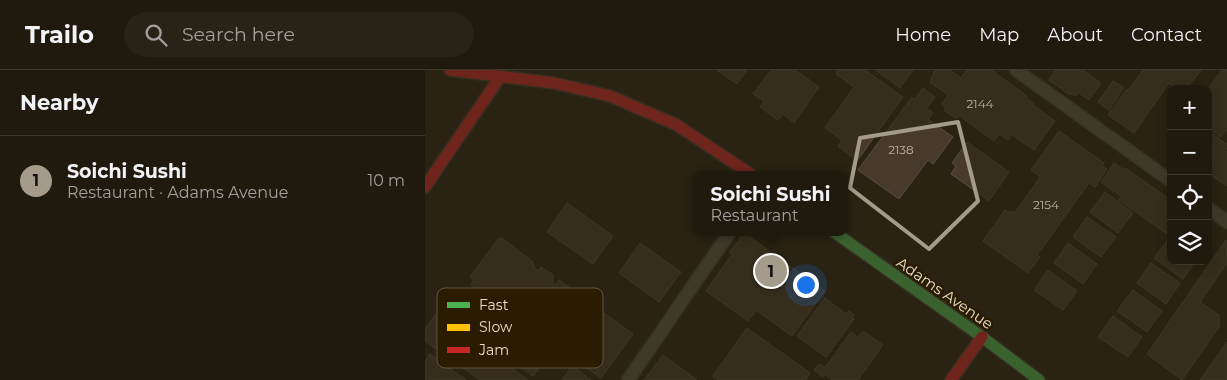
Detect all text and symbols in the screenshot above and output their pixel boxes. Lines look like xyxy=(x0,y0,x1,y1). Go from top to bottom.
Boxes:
search box xyxy=(124,12,474,57)
text: Trailo xyxy=(25,20,94,49)
icon: search xyxy=(142,21,170,49)
text: Search here xyxy=(182,23,295,46)
text: Home xyxy=(895,24,951,46)
text: Map xyxy=(979,24,1019,46)
text: About xyxy=(1047,24,1103,46)
text: Contact xyxy=(1131,24,1202,46)
map controls xyxy=(1167,85,1212,265)
button: + xyxy=(1167,85,1212,130)
text: Nearby xyxy=(20,90,99,115)
house number: 2144 xyxy=(966,96,994,111)
button: − xyxy=(1167,130,1212,175)
house number: 2138 xyxy=(888,142,914,157)
text: Soichi Sushi xyxy=(67,160,187,183)
text: 1 xyxy=(33,171,39,190)
text: 10 m xyxy=(367,171,405,190)
popup xyxy=(693,171,848,236)
button: locate xyxy=(1167,175,1212,220)
text: Restaurant · Adams Avenue xyxy=(67,183,288,202)
text: Soichi Sushi xyxy=(711,183,830,206)
house number: 2154 xyxy=(1033,197,1059,212)
text: Restaurant xyxy=(711,206,799,225)
button: layers xyxy=(1167,220,1212,265)
pin: 1 xyxy=(755,252,787,290)
street label: Adams Avenue xyxy=(893,253,997,333)
your location xyxy=(793,272,819,298)
legend xyxy=(437,288,603,368)
text: Fast xyxy=(479,296,509,314)
text: Slow xyxy=(479,318,513,336)
text: Jam xyxy=(478,341,509,359)

